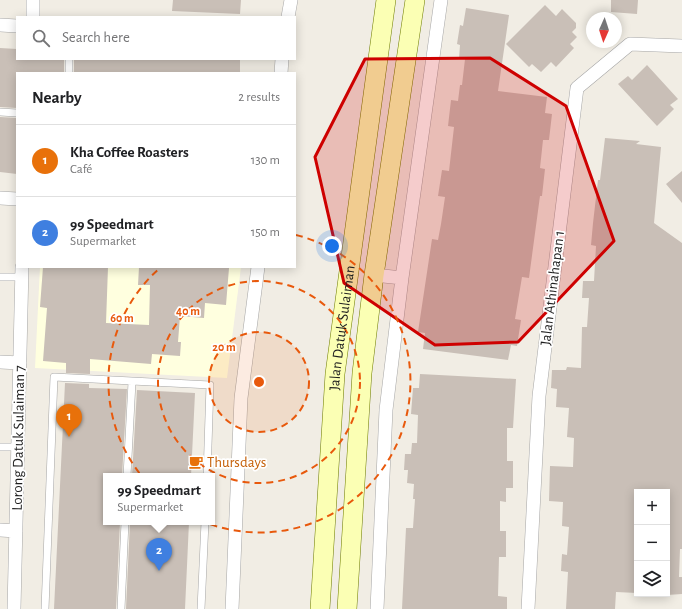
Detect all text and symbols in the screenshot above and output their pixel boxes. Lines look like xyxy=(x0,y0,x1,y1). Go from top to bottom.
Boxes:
north arrow xyxy=(586,12,622,48)
search box xyxy=(16,16,296,60)
icon: search xyxy=(30,27,52,49)
text: Search here xyxy=(62,30,130,45)
text: Nearby xyxy=(32,89,82,106)
text: 2 results xyxy=(238,91,280,104)
text: Kha Coffee Roasters xyxy=(70,145,189,160)
text: 1 xyxy=(43,154,47,167)
text: 130 m xyxy=(251,154,280,167)
text: Café xyxy=(70,163,92,176)
text: 99 Speedmart xyxy=(70,217,154,232)
text: 2 xyxy=(42,226,48,239)
text: 150 m xyxy=(251,226,280,239)
street label: Jalan Athinahapan 1 xyxy=(538,230,567,346)
text: Supermarket xyxy=(70,235,136,248)
your location xyxy=(322,236,342,256)
street label: Jalan Datuk Sulaiman xyxy=(327,265,358,391)
text: 40 m xyxy=(176,305,200,317)
text: 60 m xyxy=(110,312,134,324)
text: 20 m xyxy=(212,341,236,353)
street label: Lorong Datuk Sulaiman 7 xyxy=(10,365,27,511)
centre of rings xyxy=(252,375,266,389)
pin: 1 xyxy=(56,404,82,437)
cafe icon: Thursdays xyxy=(188,454,204,470)
place label: Thursdays xyxy=(207,455,266,470)
popup xyxy=(103,473,215,525)
text: 99 Speedmart xyxy=(117,483,201,498)
map controls xyxy=(634,489,670,597)
button: + xyxy=(634,489,670,525)
text: Supermarket xyxy=(117,501,183,514)
button: − xyxy=(634,525,670,561)
pin: 2 xyxy=(146,538,172,571)
button: layers xyxy=(634,561,670,597)

